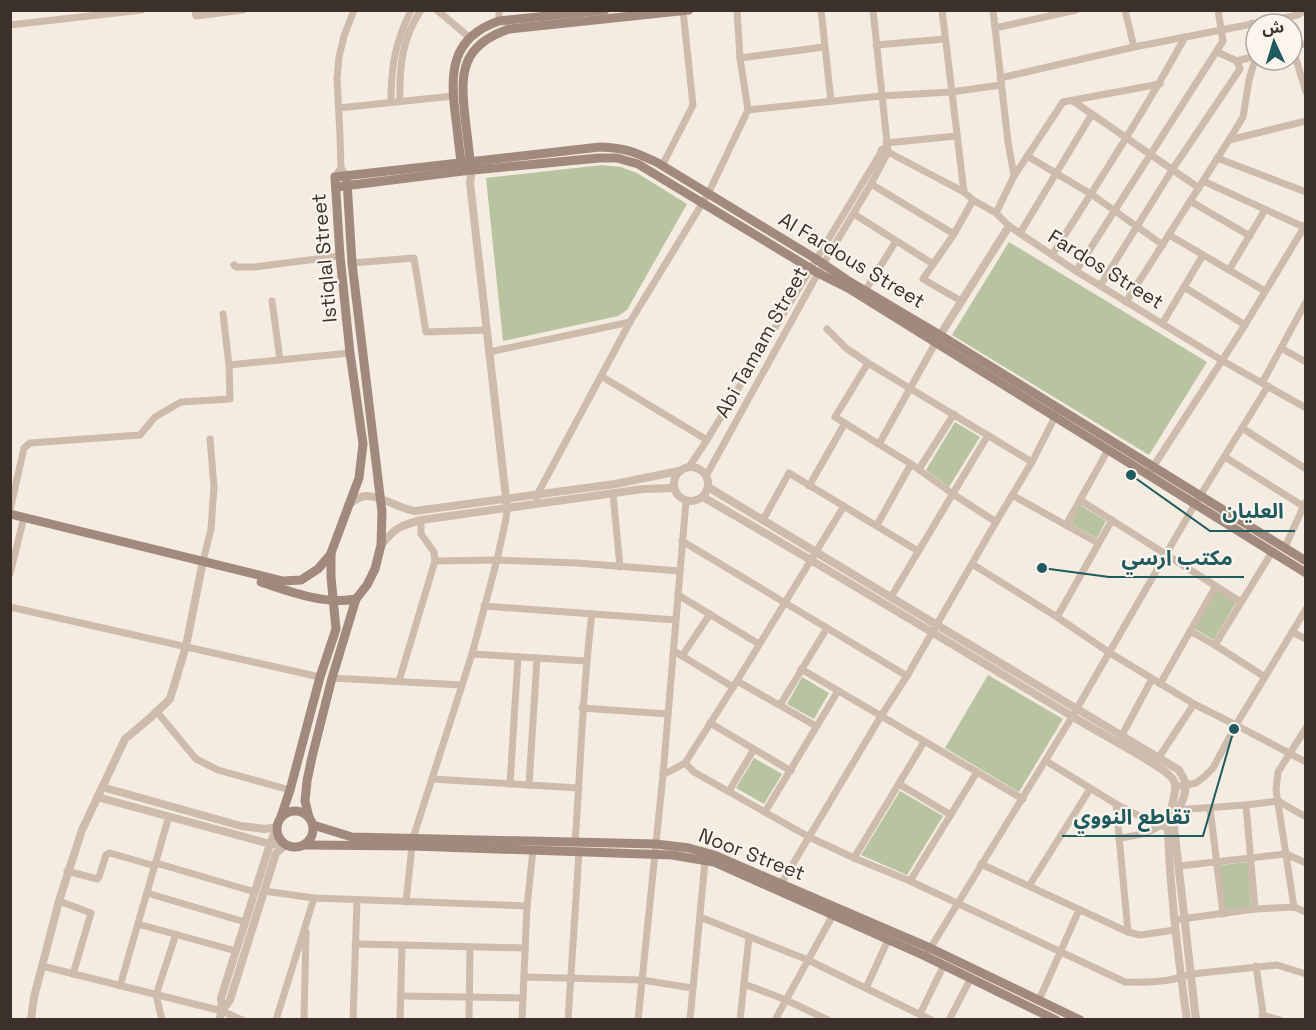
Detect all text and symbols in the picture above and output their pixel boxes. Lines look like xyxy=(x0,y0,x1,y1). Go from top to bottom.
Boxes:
north arrow xyxy=(1244,12,1304,72)
text: ش xyxy=(1261,16,1285,39)
street label: Istiqlal Street xyxy=(305,192,343,324)
street label: Al Fardous Street xyxy=(774,206,930,314)
street label: Fardos Street xyxy=(1043,223,1169,315)
street label: Abi Tamam Street xyxy=(709,262,813,422)
callout: العليان xyxy=(1210,492,1295,531)
text: العليان xyxy=(1222,497,1284,524)
callout: مكتب ارسي xyxy=(1109,538,1244,577)
text: مكتب ارسي xyxy=(1121,544,1233,575)
callout: تقاطع النووي xyxy=(1062,797,1203,836)
text: تقاطع النووي xyxy=(1074,803,1191,834)
street label: Noor Street xyxy=(695,822,809,886)

